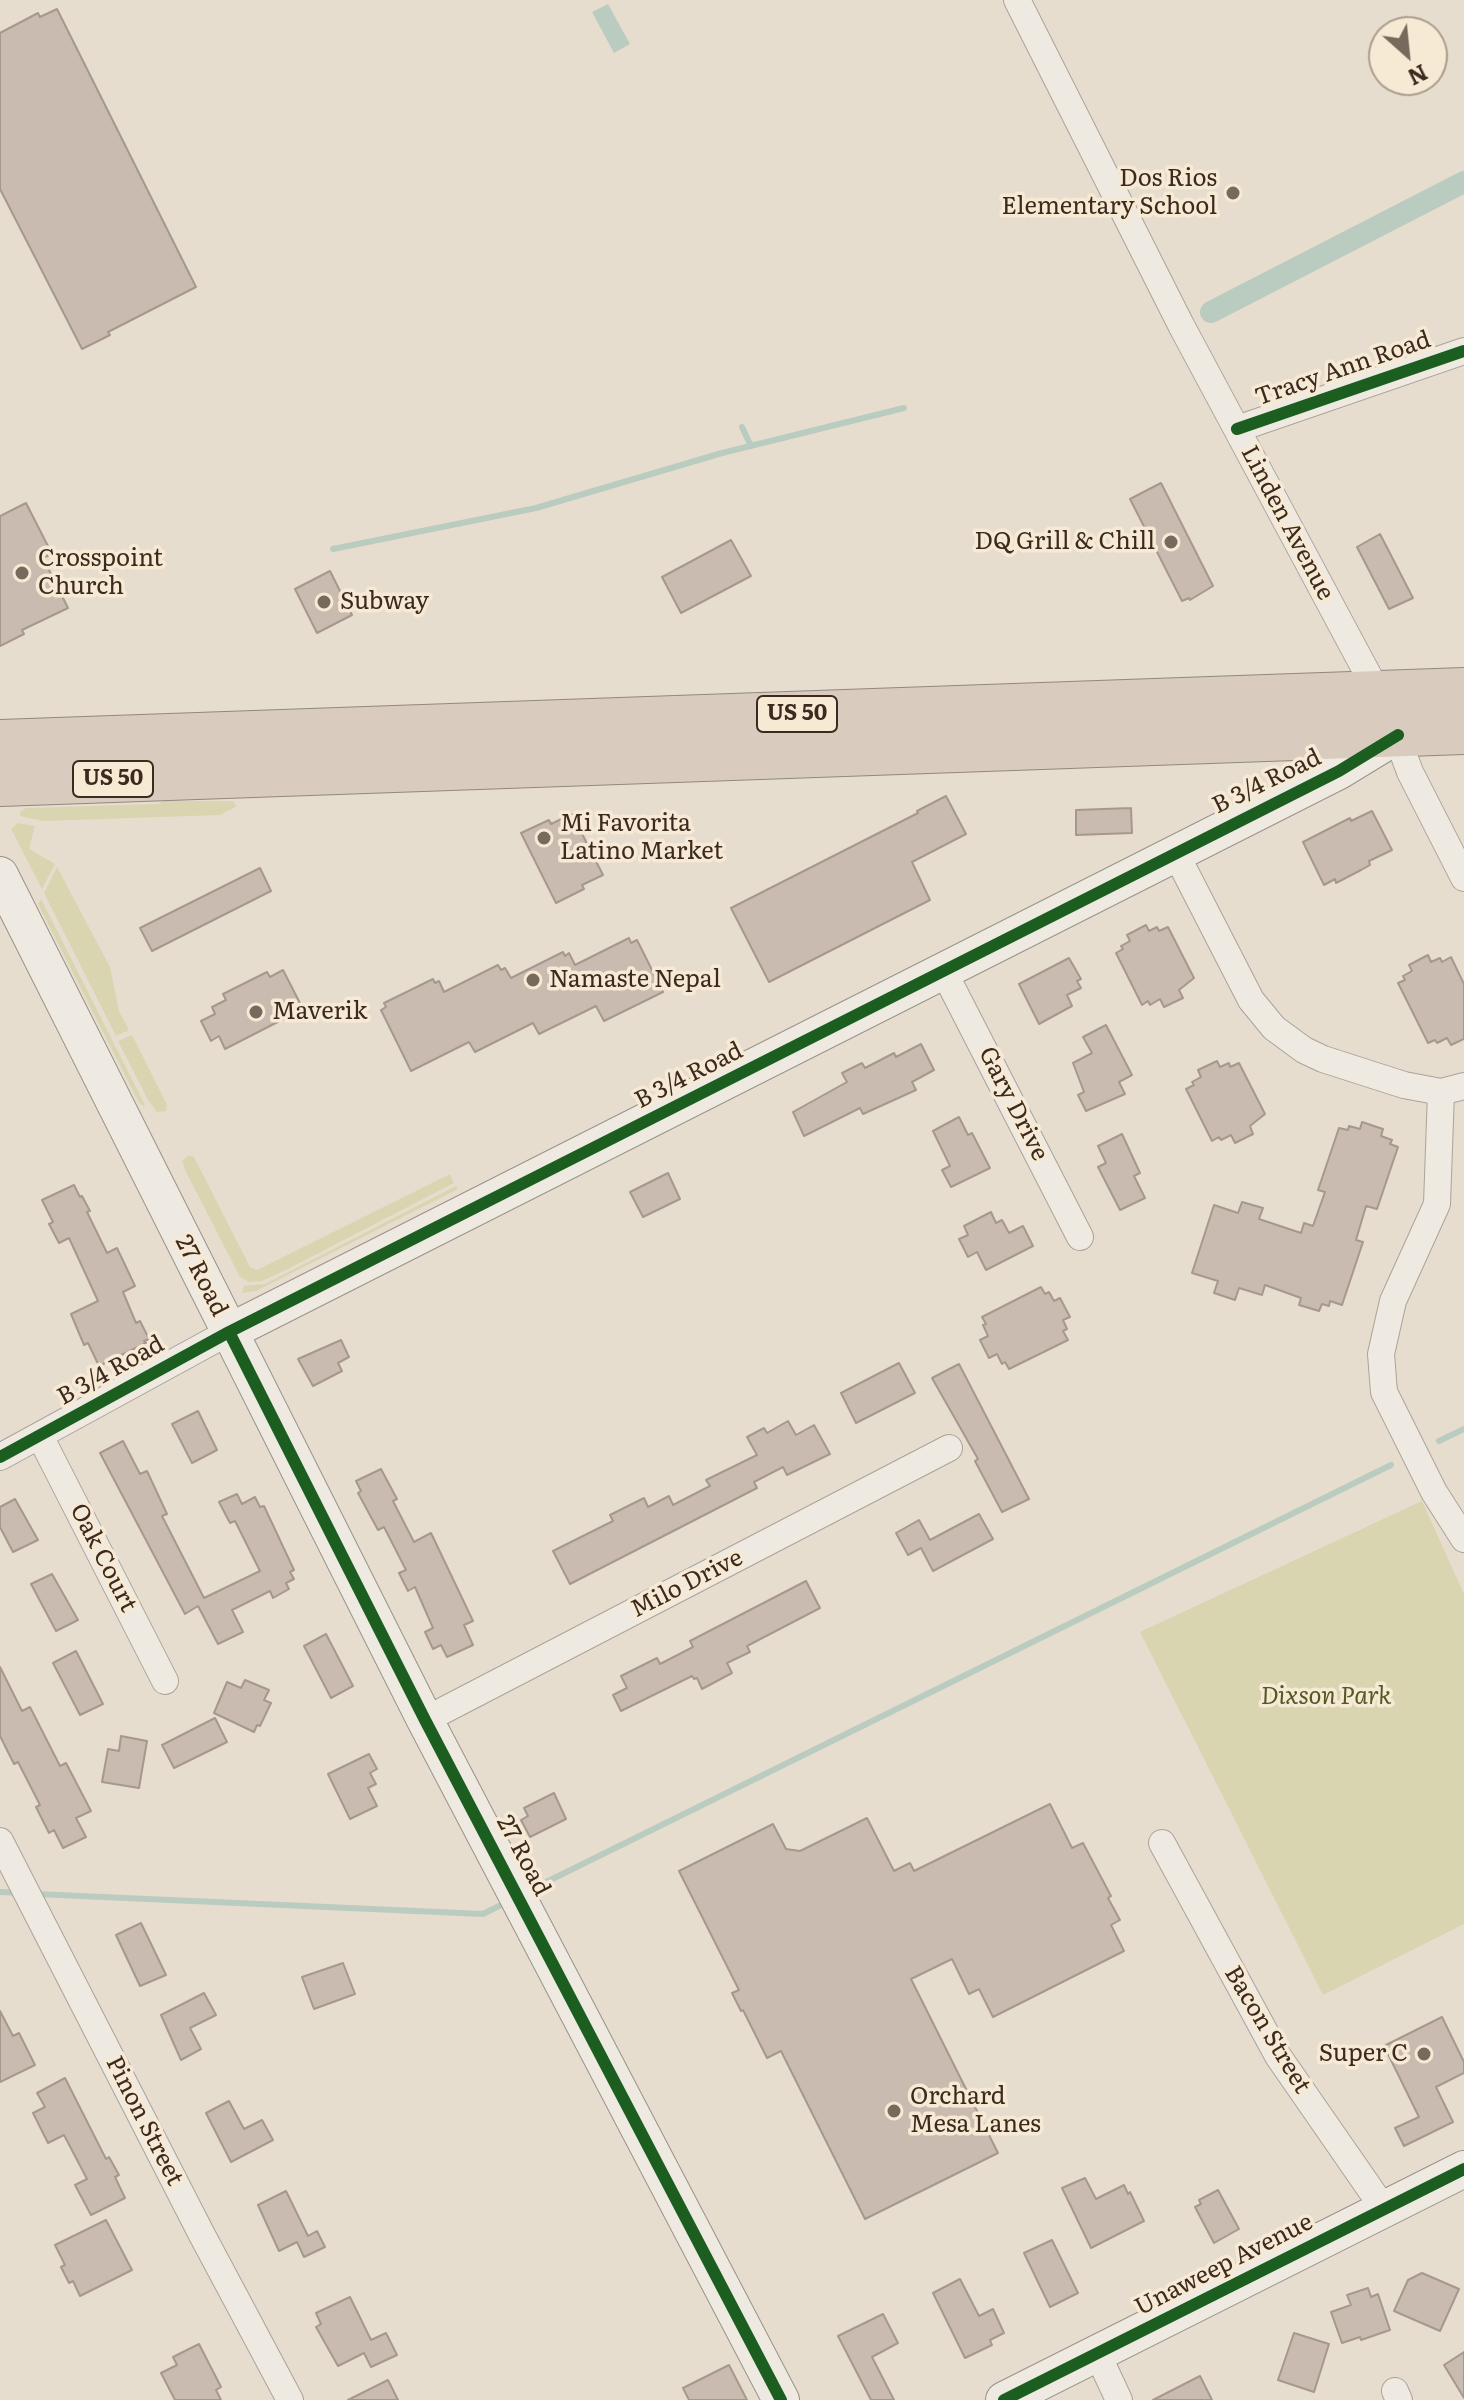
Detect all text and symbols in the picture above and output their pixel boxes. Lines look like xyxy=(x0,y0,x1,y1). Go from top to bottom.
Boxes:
north arrow xyxy=(1368,16,1448,96)
text: N xyxy=(1402,57,1434,95)
place label: Dos Rios Elementary School xyxy=(1001,165,1217,221)
marker: Dos Rios Elementary School xyxy=(1224,184,1242,202)
street label: Tracy Ann Road xyxy=(1252,326,1434,412)
street label: Linden Avenue xyxy=(1234,441,1340,605)
place label: DQ Grill & Chill xyxy=(975,528,1155,556)
marker: DQ Grill & Chill xyxy=(1162,533,1180,551)
place label: Crosspoint Church xyxy=(38,545,163,601)
marker: Crosspoint Church xyxy=(13,564,31,582)
place label: Subway xyxy=(340,588,429,616)
marker: Subway xyxy=(315,593,333,611)
road number: US 50 xyxy=(757,696,837,732)
street label: B 3/4 Road xyxy=(1208,743,1326,821)
road number: US 50 xyxy=(73,761,153,797)
place label: Mi Favorita Latino Market xyxy=(560,810,723,866)
marker: Mi Favorita Latino Market xyxy=(535,829,553,847)
place label: Namaste Nepal xyxy=(549,966,721,994)
marker: Namaste Nepal xyxy=(524,971,542,989)
place label: Maverik xyxy=(272,998,367,1026)
marker: Maverik xyxy=(247,1003,265,1021)
street label: B 3/4 Road xyxy=(630,1037,748,1115)
street label: Gary Drive xyxy=(972,1042,1054,1166)
street label: 27 Road xyxy=(168,1231,234,1321)
street label: B 3/4 Road xyxy=(53,1330,169,1412)
street label: Oak Court xyxy=(63,1499,143,1617)
street label: Milo Drive xyxy=(626,1544,748,1624)
park label: Dixson Park xyxy=(1261,1683,1391,1711)
street label: 27 Road xyxy=(490,1811,556,1901)
street label: Bacon Street xyxy=(1218,1961,1316,2099)
place label: Super C xyxy=(1319,2040,1408,2068)
marker: Super C xyxy=(1415,2045,1433,2063)
street label: Pinon Street xyxy=(99,2051,189,2191)
place label: Orchard Mesa Lanes xyxy=(910,2083,1041,2139)
marker: Orchard Mesa Lanes xyxy=(885,2102,903,2120)
street label: Unaweep Avenue xyxy=(1130,2208,1318,2322)

